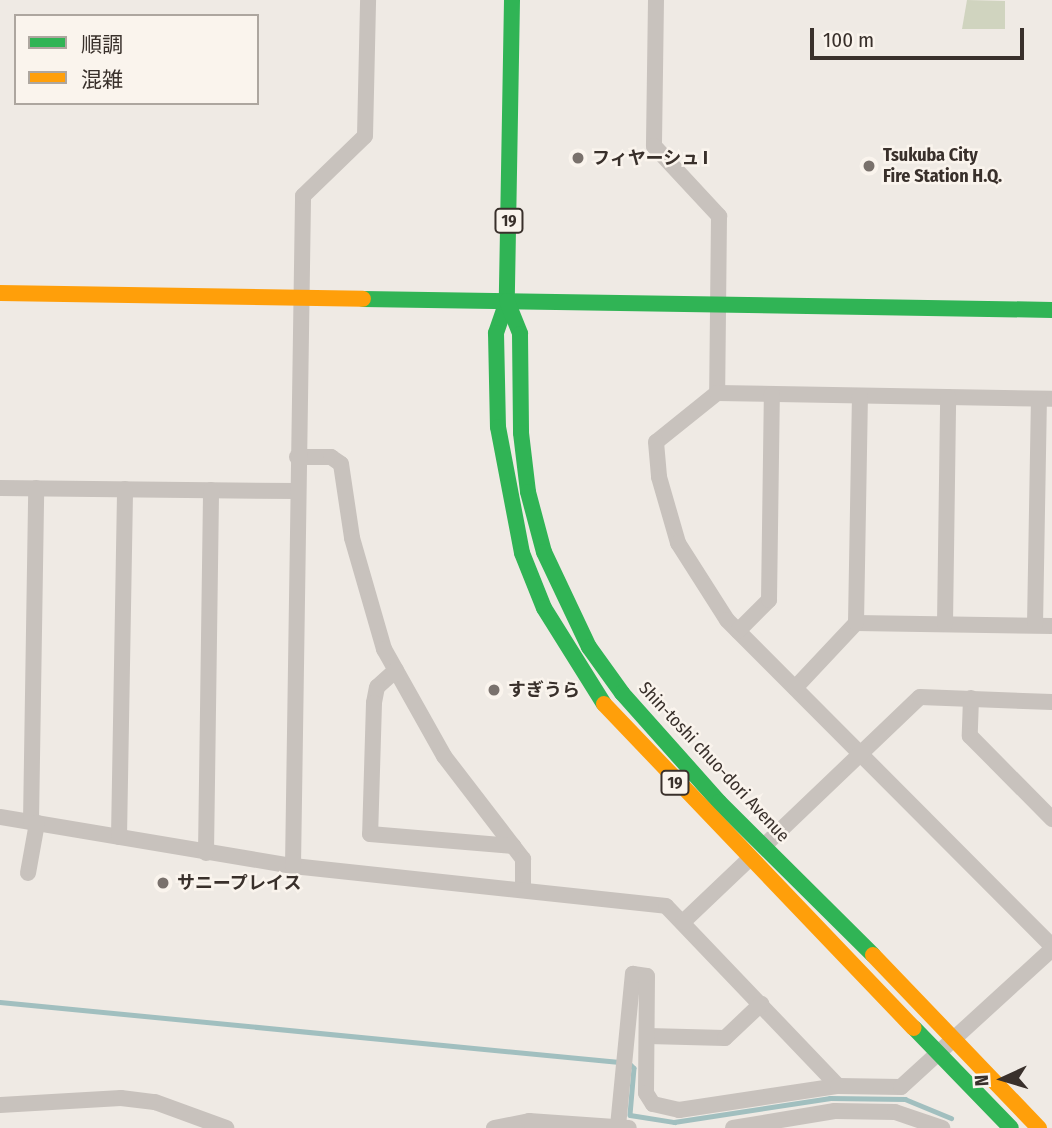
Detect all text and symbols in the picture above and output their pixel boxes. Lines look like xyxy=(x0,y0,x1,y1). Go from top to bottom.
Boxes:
legend xyxy=(14,14,259,105)
scale bar xyxy=(814,14,1028,58)
text: 100 m xyxy=(823,27,874,53)
text: 順調 xyxy=(81,32,123,58)
text: 混雑 xyxy=(81,67,123,93)
place label: Tsukuba City Fire Station H.Q. xyxy=(883,145,1002,188)
place label: フィヤーシュ I xyxy=(592,147,709,169)
marker: フィヤーシュ I xyxy=(570,150,586,166)
marker: Tsukuba City Fire Station H.Q. xyxy=(861,158,877,174)
road number: 19 xyxy=(493,209,525,234)
street label: Shin-toshi chuo-dori Avenue xyxy=(634,677,794,847)
place label: すぎうら xyxy=(508,679,580,701)
marker: すぎうら xyxy=(486,682,502,698)
road number: 19 xyxy=(659,770,691,796)
place label: サニープレイス xyxy=(177,872,303,894)
marker: サニープレイス xyxy=(155,875,171,891)
north arrow xyxy=(968,1044,1038,1114)
text: N xyxy=(970,1074,993,1087)

